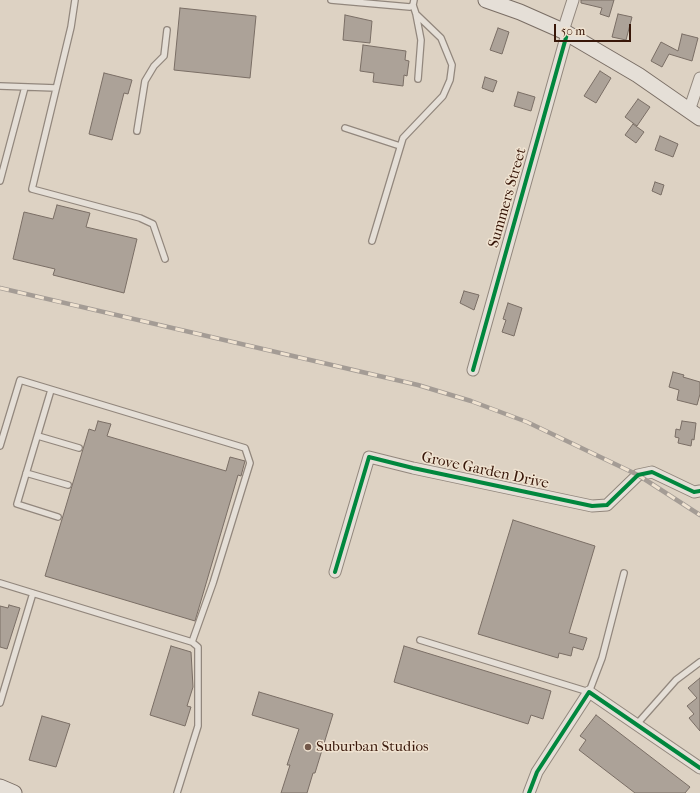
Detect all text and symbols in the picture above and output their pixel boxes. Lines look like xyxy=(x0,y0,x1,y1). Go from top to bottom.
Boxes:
scale bar xyxy=(556,16,633,42)
text: 50 m xyxy=(561,24,585,38)
street label: Summers Street xyxy=(485,146,531,250)
street label: Grove Garden Drive xyxy=(420,449,550,493)
place label: Suburban Studios xyxy=(316,738,429,756)
marker: Suburban Studios xyxy=(303,742,313,752)

